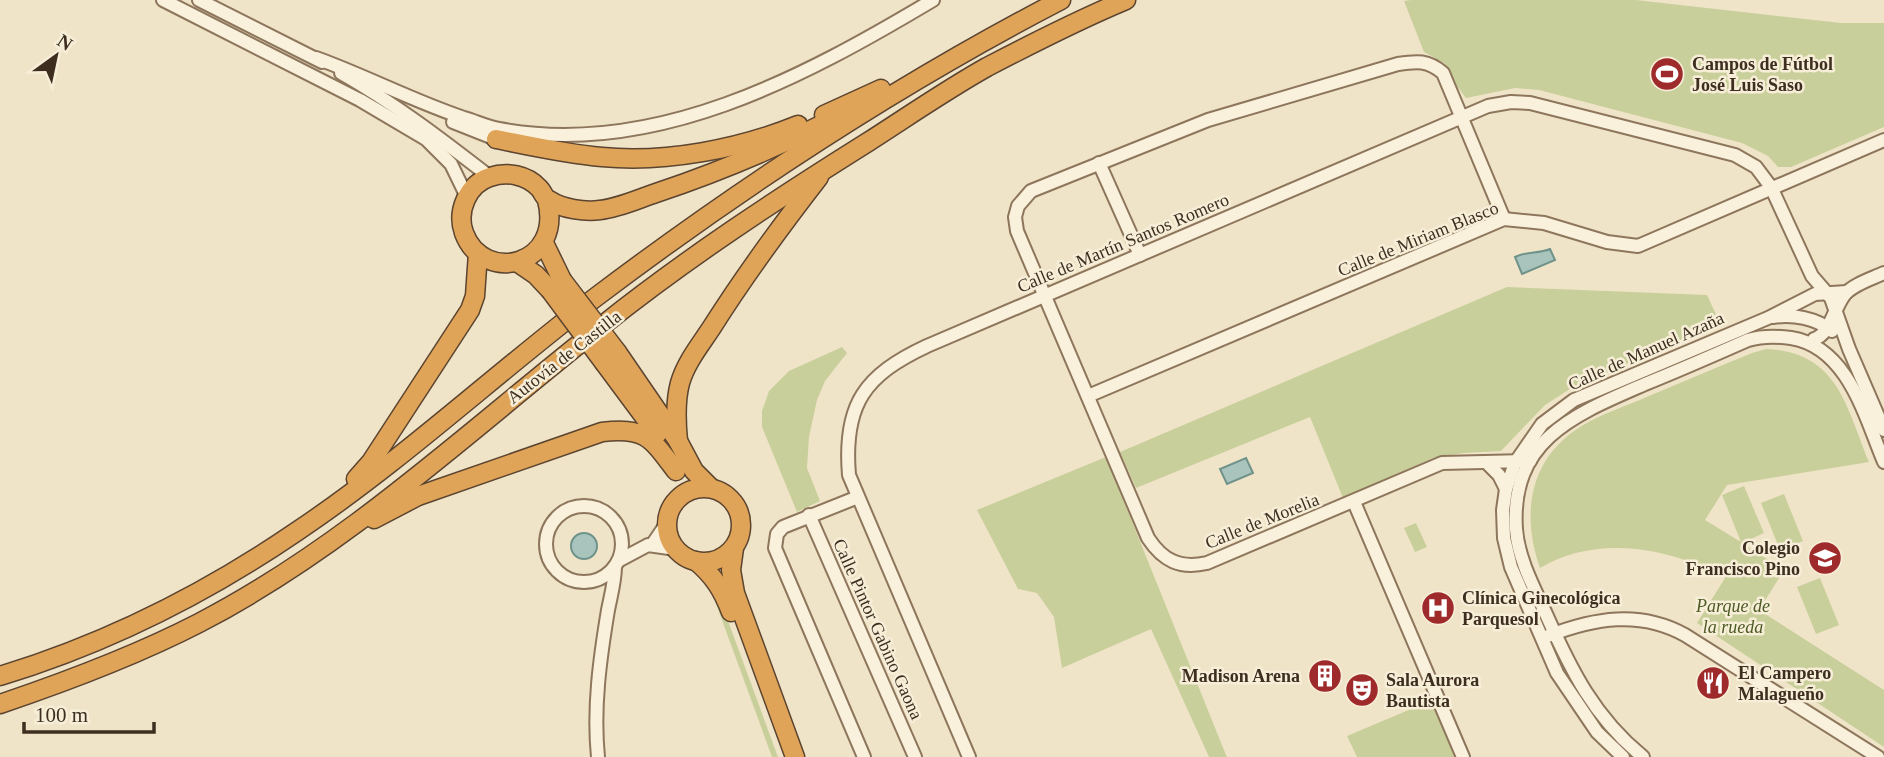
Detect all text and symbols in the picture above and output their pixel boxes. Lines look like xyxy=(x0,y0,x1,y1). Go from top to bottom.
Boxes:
north arrow xyxy=(21,21,91,91)
text: N xyxy=(54,30,77,55)
place label: Campos de Fútbol José Luis Saso xyxy=(1692,54,1833,95)
sports icon: Campos de Fútbol José Luis Saso xyxy=(1648,55,1686,93)
street label: Calle de Martín Santos Romero xyxy=(1014,189,1232,297)
street label: Calle de Miriam Blasco xyxy=(1335,198,1501,280)
street label: Autovía de Castilla xyxy=(503,306,625,408)
street label: Calle de Manuel Azaña xyxy=(1565,308,1727,394)
street label: Calle de Morelia xyxy=(1202,489,1322,553)
street label: Calle Pintor Gabino Gaona xyxy=(829,536,927,722)
place label: Colegio Francisco Pino xyxy=(1686,538,1800,579)
school or university icon: Colegio Francisco Pino xyxy=(1806,539,1844,577)
place label: Clínica Ginecológica Parquesol xyxy=(1462,588,1620,629)
hospital icon: Clínica Ginecológica Parquesol xyxy=(1419,589,1457,627)
park label: Parque de la rueda xyxy=(1695,596,1770,637)
building icon: Madison Arena xyxy=(1306,657,1344,695)
place label: El Campero Malagueño xyxy=(1738,663,1831,704)
restaurant icon: El Campero Malagueño xyxy=(1694,664,1732,702)
place label: Madison Arena xyxy=(1182,666,1300,686)
place label: Sala Aurora Bautista xyxy=(1386,670,1479,711)
theatre icon: Sala Aurora Bautista xyxy=(1343,671,1381,709)
scale bar xyxy=(24,690,154,734)
text: 100 m xyxy=(35,703,88,727)

